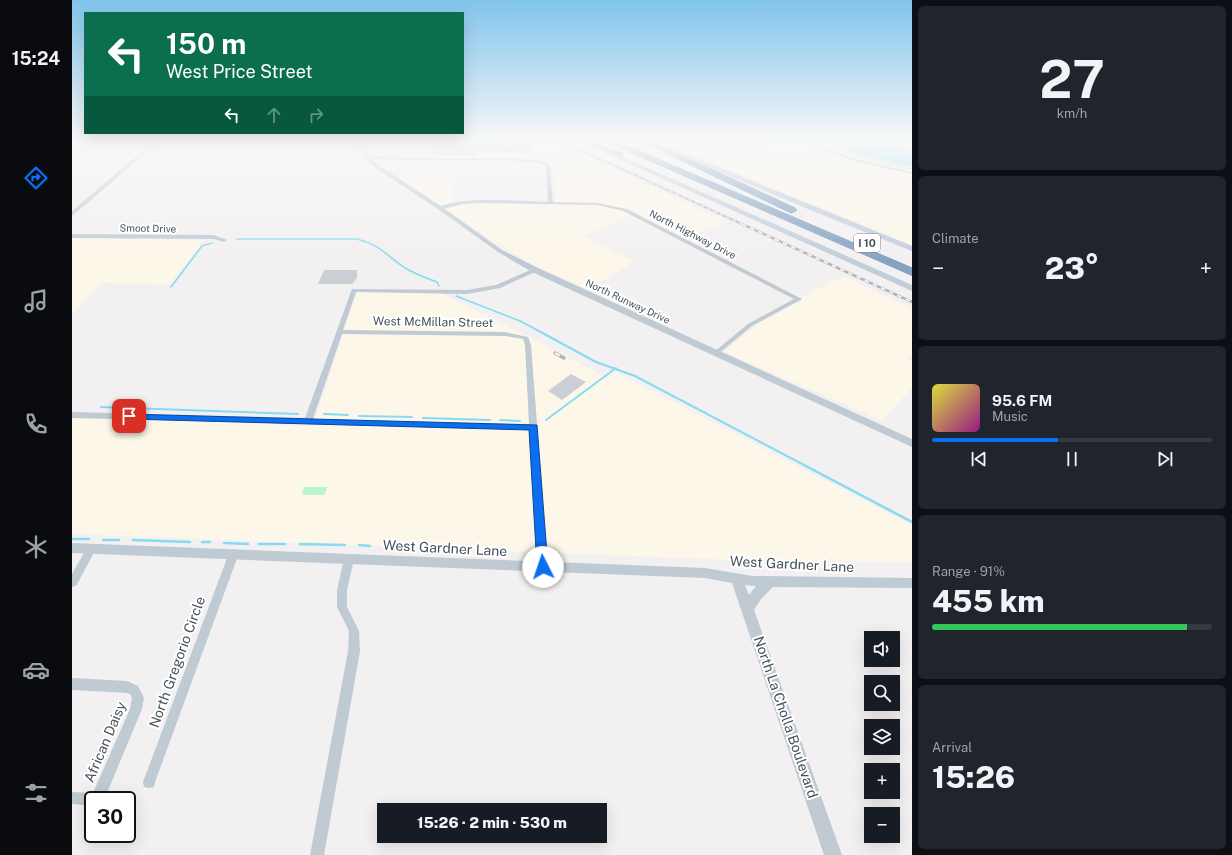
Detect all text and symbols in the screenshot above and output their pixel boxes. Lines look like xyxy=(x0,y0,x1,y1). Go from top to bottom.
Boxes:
text: 150 m xyxy=(166,27,246,60)
icon: left xyxy=(100,28,152,80)
text: 15:24 xyxy=(12,48,60,69)
text: 27 xyxy=(1039,49,1105,110)
text: West Price Street xyxy=(166,61,312,82)
icon: left xyxy=(221,104,243,126)
icon: ahead xyxy=(263,104,285,126)
icon: right xyxy=(305,104,327,126)
text: km/h xyxy=(1057,106,1087,121)
icon: directions xyxy=(22,164,50,192)
street label: North Highway Drive xyxy=(648,207,739,261)
street label: Smoot Drive xyxy=(120,222,177,234)
text: Climate xyxy=(932,231,979,246)
road number: I 10 xyxy=(854,234,880,252)
text: 23° xyxy=(1045,250,1099,286)
text: − xyxy=(932,255,944,281)
text: + xyxy=(1200,255,1212,281)
street label: North Runway Drive xyxy=(584,276,672,326)
icon: music xyxy=(22,287,50,315)
street label: West McMillan Street xyxy=(373,314,494,330)
text: 95.6 FM xyxy=(992,392,1052,409)
pin xyxy=(112,399,146,433)
icon: arrive xyxy=(118,405,140,427)
text: Music xyxy=(992,409,1028,424)
icon: phone xyxy=(22,410,50,438)
icon: previous xyxy=(968,448,990,470)
icon: pause xyxy=(1061,448,1083,470)
icon: next xyxy=(1154,448,1176,470)
icon: climate xyxy=(22,533,50,561)
street label: West Gardner Lane xyxy=(382,537,508,559)
position arrow xyxy=(522,546,564,588)
street label: West Gardner Lane xyxy=(729,553,855,575)
text: Range · 91% xyxy=(932,564,1005,579)
text: 455 km xyxy=(932,583,1045,619)
street label: North Gregorio Circle xyxy=(146,594,208,730)
map controls xyxy=(864,631,900,843)
button: sound xyxy=(864,631,900,667)
street label: North La Cholla Boulevard xyxy=(751,634,821,800)
icon: car xyxy=(22,656,50,684)
button: search xyxy=(864,675,900,711)
street label: African Daisy xyxy=(81,699,129,785)
button: layers xyxy=(864,719,900,755)
text: Arrival xyxy=(932,740,972,755)
text: 15:26 xyxy=(932,759,1015,795)
button: + xyxy=(864,763,900,799)
icon: filters xyxy=(22,779,50,807)
speed limit sign: 30 xyxy=(84,791,136,843)
button: − xyxy=(864,807,900,843)
text: 15:26 · 2 min · 530 m xyxy=(417,814,567,831)

